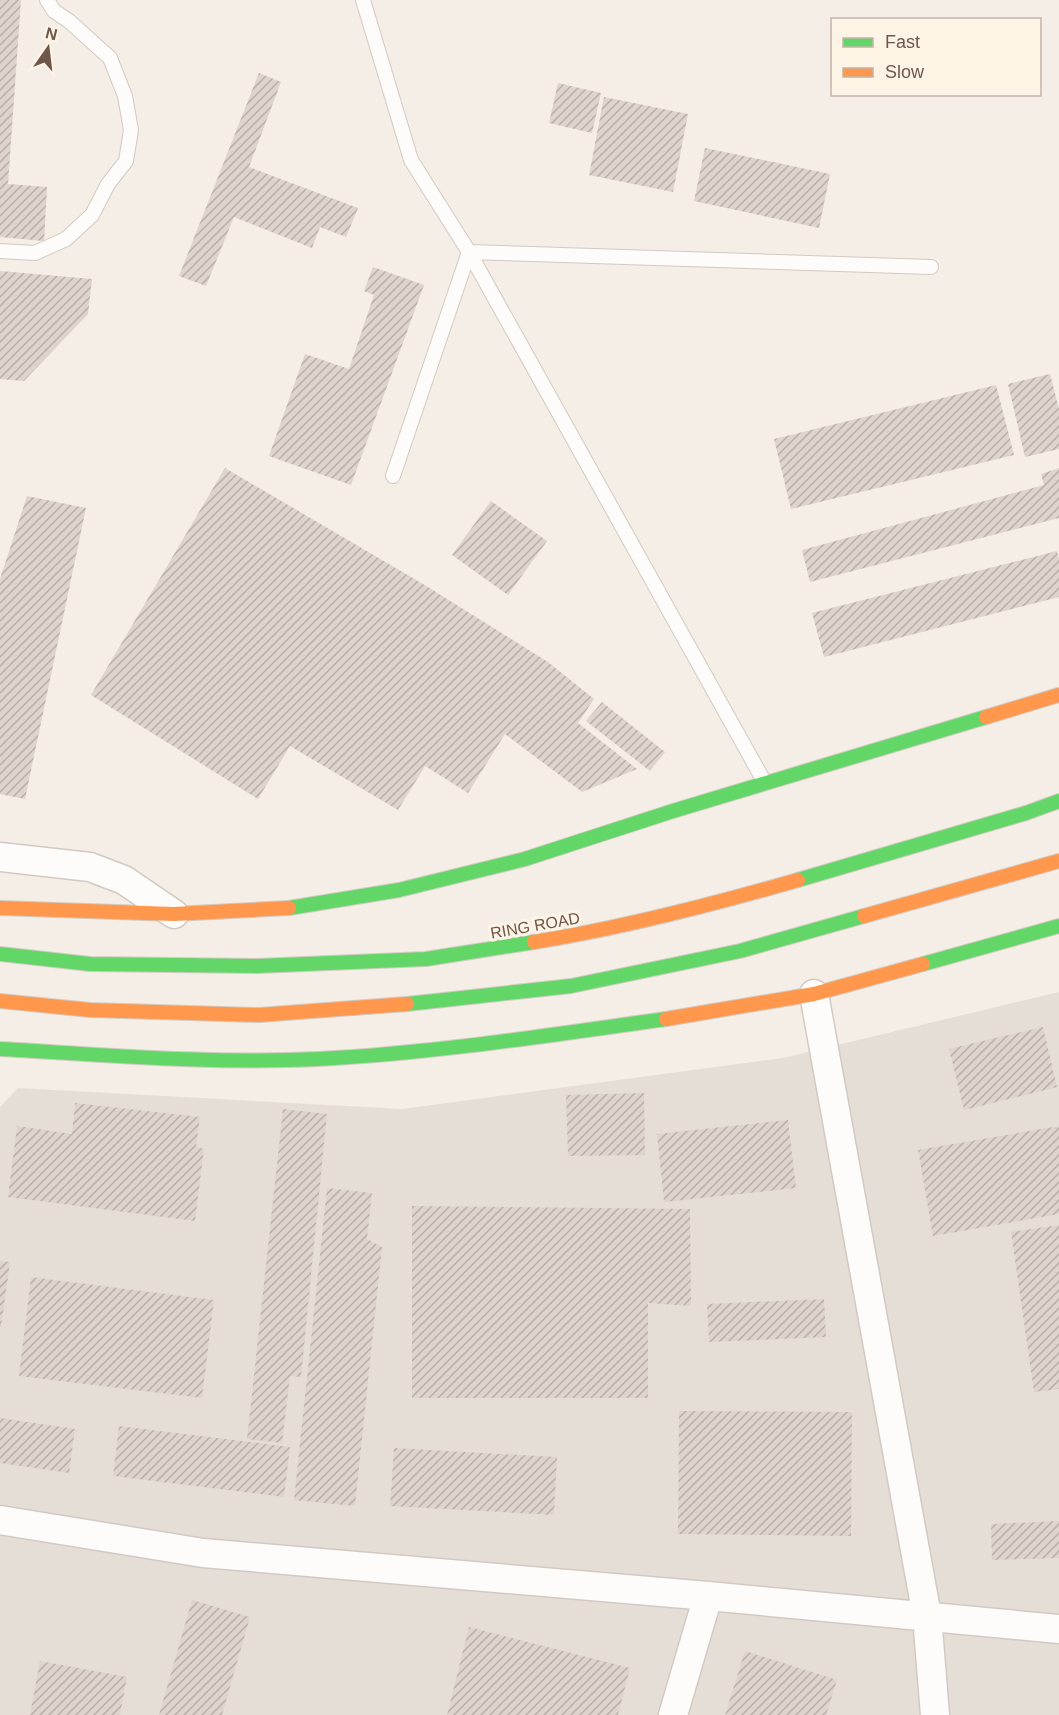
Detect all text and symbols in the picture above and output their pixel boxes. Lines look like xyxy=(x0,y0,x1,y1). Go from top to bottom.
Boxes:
north arrow xyxy=(18,18,78,78)
legend xyxy=(831,18,1041,96)
text: N xyxy=(44,24,59,44)
text: Fast xyxy=(885,32,920,52)
text: Slow xyxy=(885,62,925,82)
street label: RING ROAD xyxy=(489,909,581,942)

